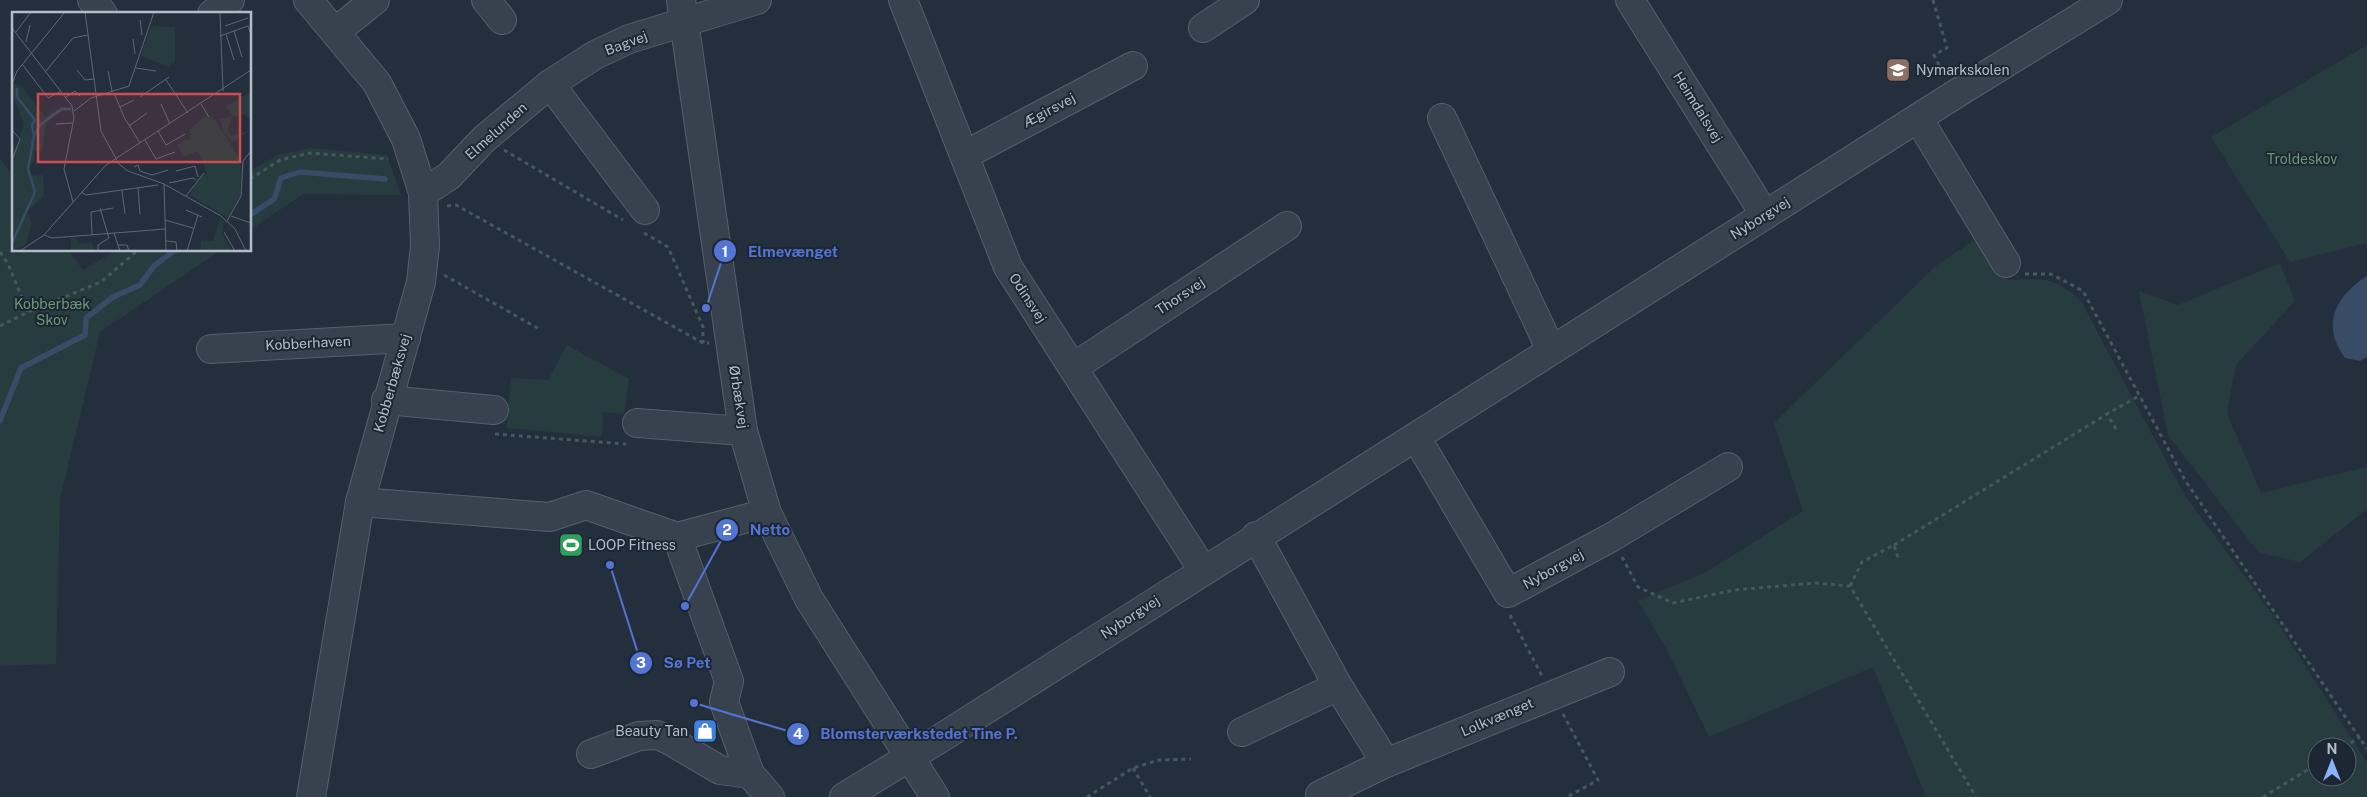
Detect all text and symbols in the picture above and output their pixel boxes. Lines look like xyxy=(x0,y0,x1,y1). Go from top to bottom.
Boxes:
inset map xyxy=(12,12,251,251)
street label: Bagvej xyxy=(602,28,650,58)
school or university icon: Nymarkskolen xyxy=(1885,57,1911,83)
place label: Nymarkskolen xyxy=(1916,62,2009,78)
street label: Heimdalsvej xyxy=(1670,69,1726,145)
street label: Ægirsvej xyxy=(1020,90,1078,130)
street label: Elmelunden xyxy=(462,99,530,163)
park label: Troldeskov xyxy=(2267,151,2337,167)
street label: Nyborgvej xyxy=(1727,194,1793,242)
callout: Elmevænget xyxy=(713,236,848,266)
text: 1 xyxy=(722,243,728,260)
text: Elmevænget xyxy=(748,243,838,260)
street label: Odinsvej xyxy=(1006,270,1050,326)
street label: Thorsvej xyxy=(1153,274,1207,318)
park label: Kobberbæk Skov xyxy=(14,296,90,328)
street label: Kobberbæksvej xyxy=(370,332,414,434)
street label: Kobberhaven xyxy=(265,333,351,353)
street label: Ørbækvej xyxy=(726,364,752,430)
callout: Netto xyxy=(715,515,800,545)
text: 2 xyxy=(722,521,732,538)
text: Netto xyxy=(750,521,791,538)
sports icon: LOOP Fitness xyxy=(558,532,584,558)
place label: LOOP Fitness xyxy=(588,537,676,553)
street label: Nyborgvej xyxy=(1520,546,1586,592)
street label: Nyborgvej xyxy=(1098,592,1162,642)
callout: Sø Pet xyxy=(628,648,720,678)
text: 3 xyxy=(636,654,646,671)
text: Sø Pet xyxy=(664,654,711,671)
street label: Lolkvænget xyxy=(1458,695,1536,739)
shop icon: Beauty Tan xyxy=(692,718,718,744)
callout: Blomsterværkstedet Tine P. xyxy=(785,719,1028,749)
place label: Beauty Tan xyxy=(615,723,688,739)
text: 4 xyxy=(793,725,803,742)
text: Blomsterværkstedet Tine P. xyxy=(820,725,1018,742)
north arrow xyxy=(2307,737,2357,787)
text: N xyxy=(2327,741,2337,757)

